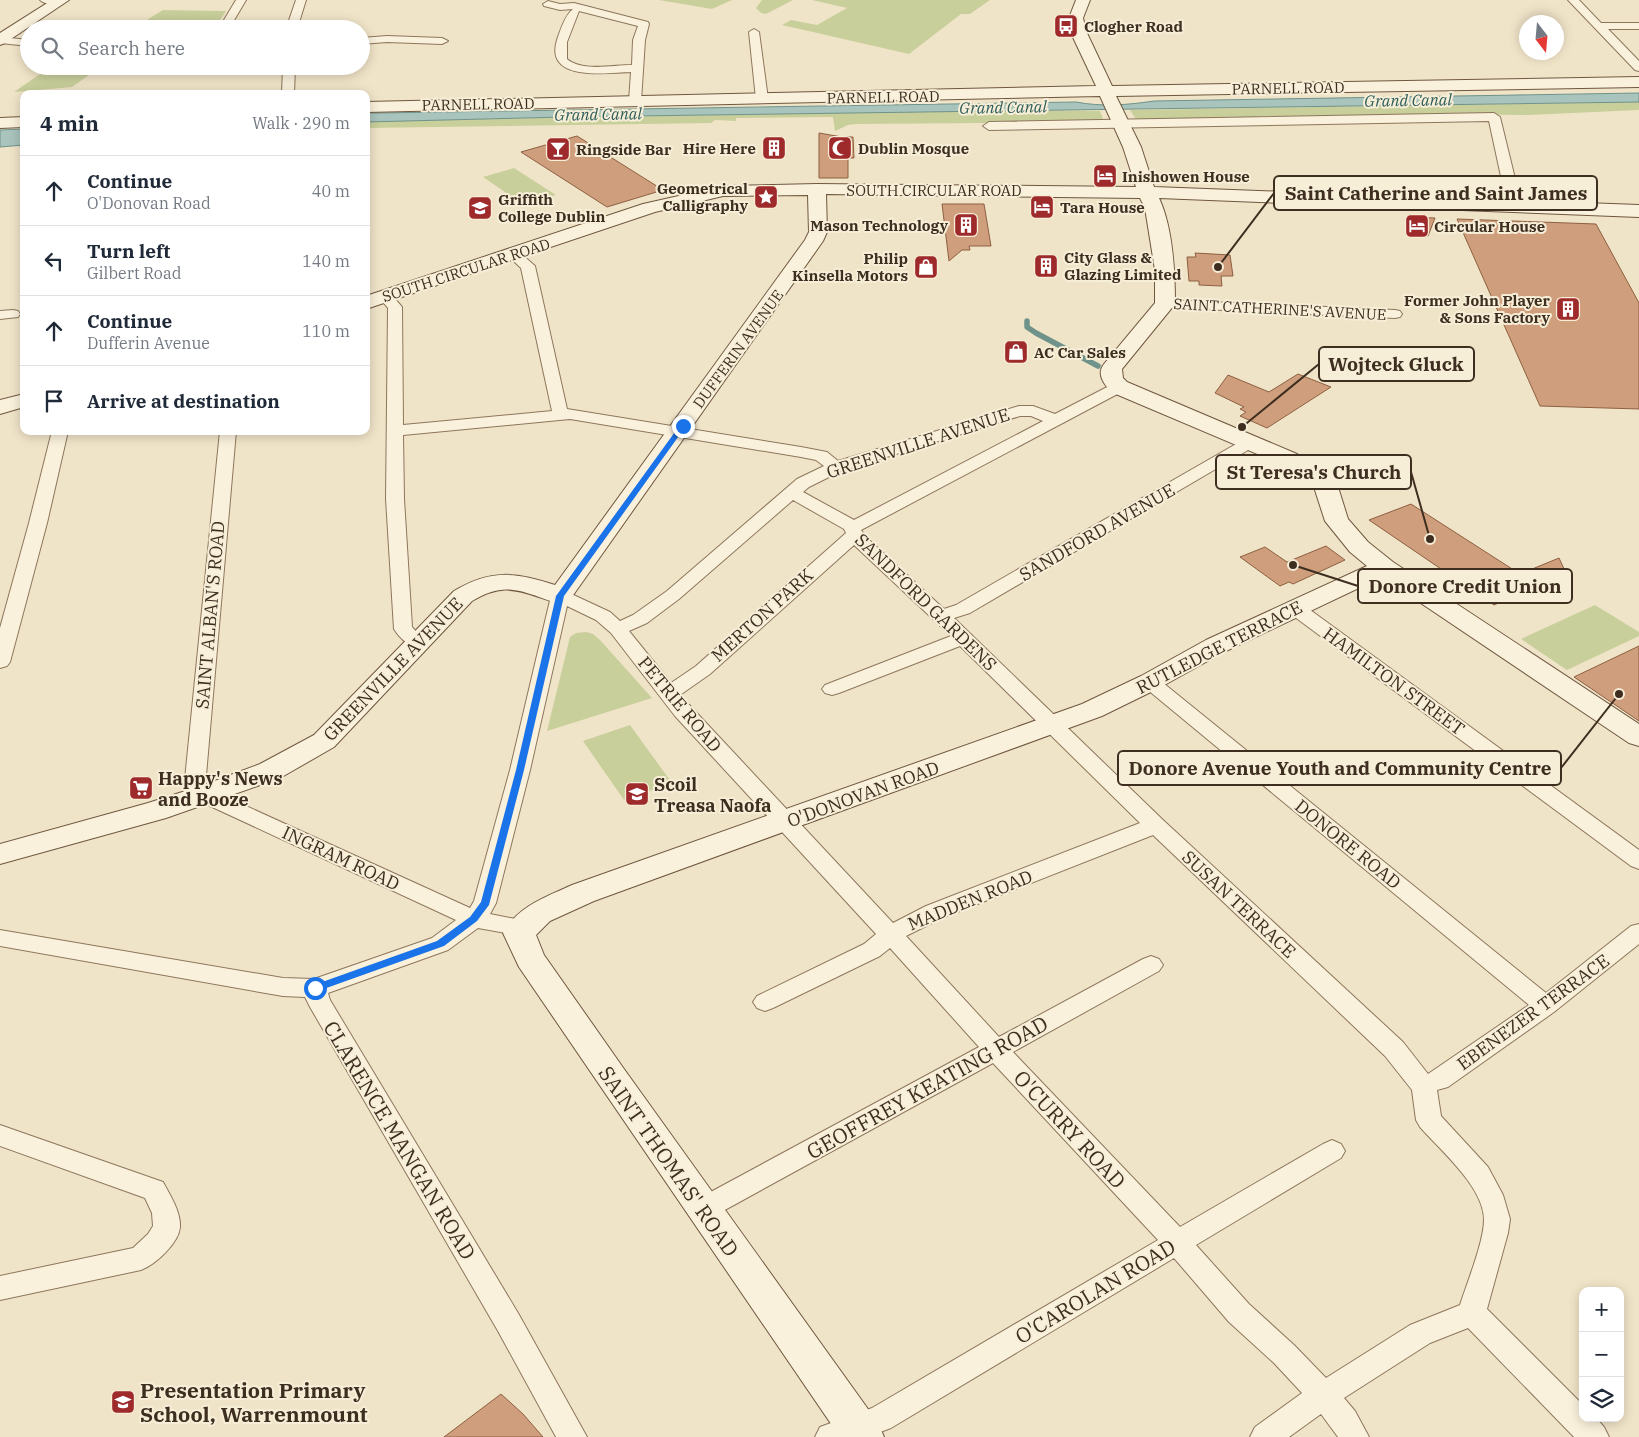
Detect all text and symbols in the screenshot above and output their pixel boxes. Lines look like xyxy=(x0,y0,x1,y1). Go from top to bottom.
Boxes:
bus stop icon: Clogher Road xyxy=(1053,13,1079,39)
north arrow xyxy=(1519,15,1564,60)
place label: Clogher Road xyxy=(1084,17,1184,36)
search box xyxy=(20,20,370,75)
icon: search xyxy=(38,34,66,62)
text: Search here xyxy=(78,36,185,60)
street label: PARNELL ROAD xyxy=(1231,78,1345,98)
street label: PARNELL ROAD xyxy=(826,87,940,107)
water label: Grand Canal xyxy=(1364,89,1453,111)
street label: PARNELL ROAD xyxy=(421,94,535,114)
water label: Grand Canal xyxy=(959,96,1048,118)
water label: Grand Canal xyxy=(554,103,643,125)
text: 4 min xyxy=(40,109,99,137)
text: Walk · 290 m xyxy=(252,113,350,133)
building icon: Hire Here xyxy=(761,135,787,161)
mosque icon: Dublin Mosque xyxy=(827,135,853,161)
bar icon: Ringside Bar xyxy=(545,136,571,162)
place label: Hire Here xyxy=(683,139,756,158)
place label: Dublin Mosque xyxy=(858,139,969,158)
place label: Ringside Bar xyxy=(576,140,672,159)
hotel icon: Inishowen House xyxy=(1092,163,1118,189)
place label: Inishowen House xyxy=(1122,167,1250,186)
text: Continue xyxy=(87,169,172,193)
callout: Saint Catherine and Saint James xyxy=(1274,176,1597,210)
icon: ahead xyxy=(40,177,68,205)
place label: Geometrical Calligraphy xyxy=(657,179,748,215)
text: 40 m xyxy=(312,181,350,201)
street label: SOUTH CIRCULAR ROAD xyxy=(846,181,1022,200)
text: Saint Catherine and Saint James xyxy=(1285,181,1587,205)
place icon: Geometrical Calligraphy xyxy=(753,184,779,210)
place label: Griffith College Dublin xyxy=(498,190,606,226)
text: O'Donovan Road xyxy=(87,193,211,213)
hotel icon: Tara House xyxy=(1029,194,1055,220)
school or university icon: Griffith College Dublin xyxy=(467,195,493,221)
place label: Tara House xyxy=(1060,198,1145,217)
building icon: Mason Technology xyxy=(953,212,979,238)
hotel icon: Circular House xyxy=(1404,213,1430,239)
place label: Mason Technology xyxy=(810,216,948,235)
place label: Circular House xyxy=(1434,217,1545,236)
street label: SOUTH CIRCULAR ROAD xyxy=(380,234,552,306)
text: Turn left xyxy=(87,239,170,263)
icon: left xyxy=(40,247,68,275)
place label: City Glass & Glazing Limited xyxy=(1064,248,1182,284)
place label: Philip Kinsella Motors xyxy=(792,249,908,285)
text: 140 m xyxy=(302,251,350,271)
building icon: City Glass & Glazing Limited xyxy=(1033,253,1059,279)
shop icon: Philip Kinsella Motors xyxy=(913,254,939,280)
text: Gilbert Road xyxy=(87,263,181,283)
street label: DUFFERIN AVENUE xyxy=(689,286,787,412)
place label: Former John Player & Sons Factory xyxy=(1404,291,1551,327)
street label: SAINT CATHERINE'S AVENUE xyxy=(1173,294,1387,324)
building icon: Former John Player & Sons Factory xyxy=(1555,296,1581,322)
text: Continue xyxy=(87,309,172,333)
icon: ahead xyxy=(40,317,68,345)
text: 110 m xyxy=(302,321,350,341)
text: Dufferin Avenue xyxy=(87,333,210,353)
shop icon: AC Car Sales xyxy=(1003,339,1029,365)
place label: AC Car Sales xyxy=(1034,343,1126,362)
callout: Wojteck Gluck xyxy=(1319,347,1474,381)
text: Wojteck Gluck xyxy=(1328,352,1464,376)
icon: arrive xyxy=(40,387,68,415)
text: Arrive at destination xyxy=(87,389,280,413)
street label: GREENVILLE AVENUE xyxy=(824,403,1012,483)
route end xyxy=(672,415,695,438)
callout: St Teresa's Church xyxy=(1216,455,1411,489)
text: St Teresa's Church xyxy=(1227,460,1401,484)
street label: SANDFORD AVENUE xyxy=(1015,478,1179,586)
street label: SAINT ALBAN'S ROAD xyxy=(190,520,230,710)
street label: SANDFORD GARDENS xyxy=(850,528,1002,676)
street label: MERTON PARK xyxy=(706,563,818,667)
callout: Donore Credit Union xyxy=(1358,569,1572,603)
text: Donore Credit Union xyxy=(1368,574,1562,598)
street label: GREENVILLE AVENUE xyxy=(318,592,468,746)
street label: RUTLEDGE TERRACE xyxy=(1132,595,1306,699)
street label: HAMILTON STREET xyxy=(1319,622,1470,740)
street label: PETRIE ROAD xyxy=(633,651,727,757)
callout: Donore Avenue Youth and Community Centre xyxy=(1118,751,1561,785)
street label: O'DONOVAN ROAD xyxy=(784,756,942,832)
text: Donore Avenue Youth and Community Centre xyxy=(1128,756,1552,780)
place label: Happy's News and Booze xyxy=(158,767,283,811)
place label: Scoil Treasa Naofa xyxy=(654,773,772,817)
supermarket icon: Happy's News and Booze xyxy=(128,775,154,801)
school or university icon: Scoil Treasa Naofa xyxy=(624,781,650,807)
street label: DONORE ROAD xyxy=(1290,794,1406,894)
street label: INGRAM ROAD xyxy=(279,821,403,895)
street label: SUSAN TERRACE xyxy=(1177,845,1301,963)
street label: MADDEN ROAD xyxy=(904,865,1036,935)
street label: EBENEZER TERRACE xyxy=(1452,949,1614,1075)
route start xyxy=(304,977,327,1000)
street label: GEOFFREY KEATING ROAD xyxy=(801,1009,1053,1165)
street label: CLARENCE MANGAN ROAD xyxy=(317,1015,483,1265)
street label: SAINT THOMAS' ROAD xyxy=(593,1060,745,1262)
street label: O'CURRY ROAD xyxy=(1008,1064,1132,1194)
street label: O'CAROLAN ROAD xyxy=(1010,1232,1180,1350)
map controls xyxy=(1579,1287,1624,1422)
button: + xyxy=(1579,1287,1624,1332)
button: − xyxy=(1579,1332,1624,1377)
place label: Presentation Primary School, Warrenmount xyxy=(140,1376,368,1428)
button: layers xyxy=(1579,1377,1624,1422)
school or university icon: Presentation Primary School, Warrenmount xyxy=(110,1389,136,1415)

